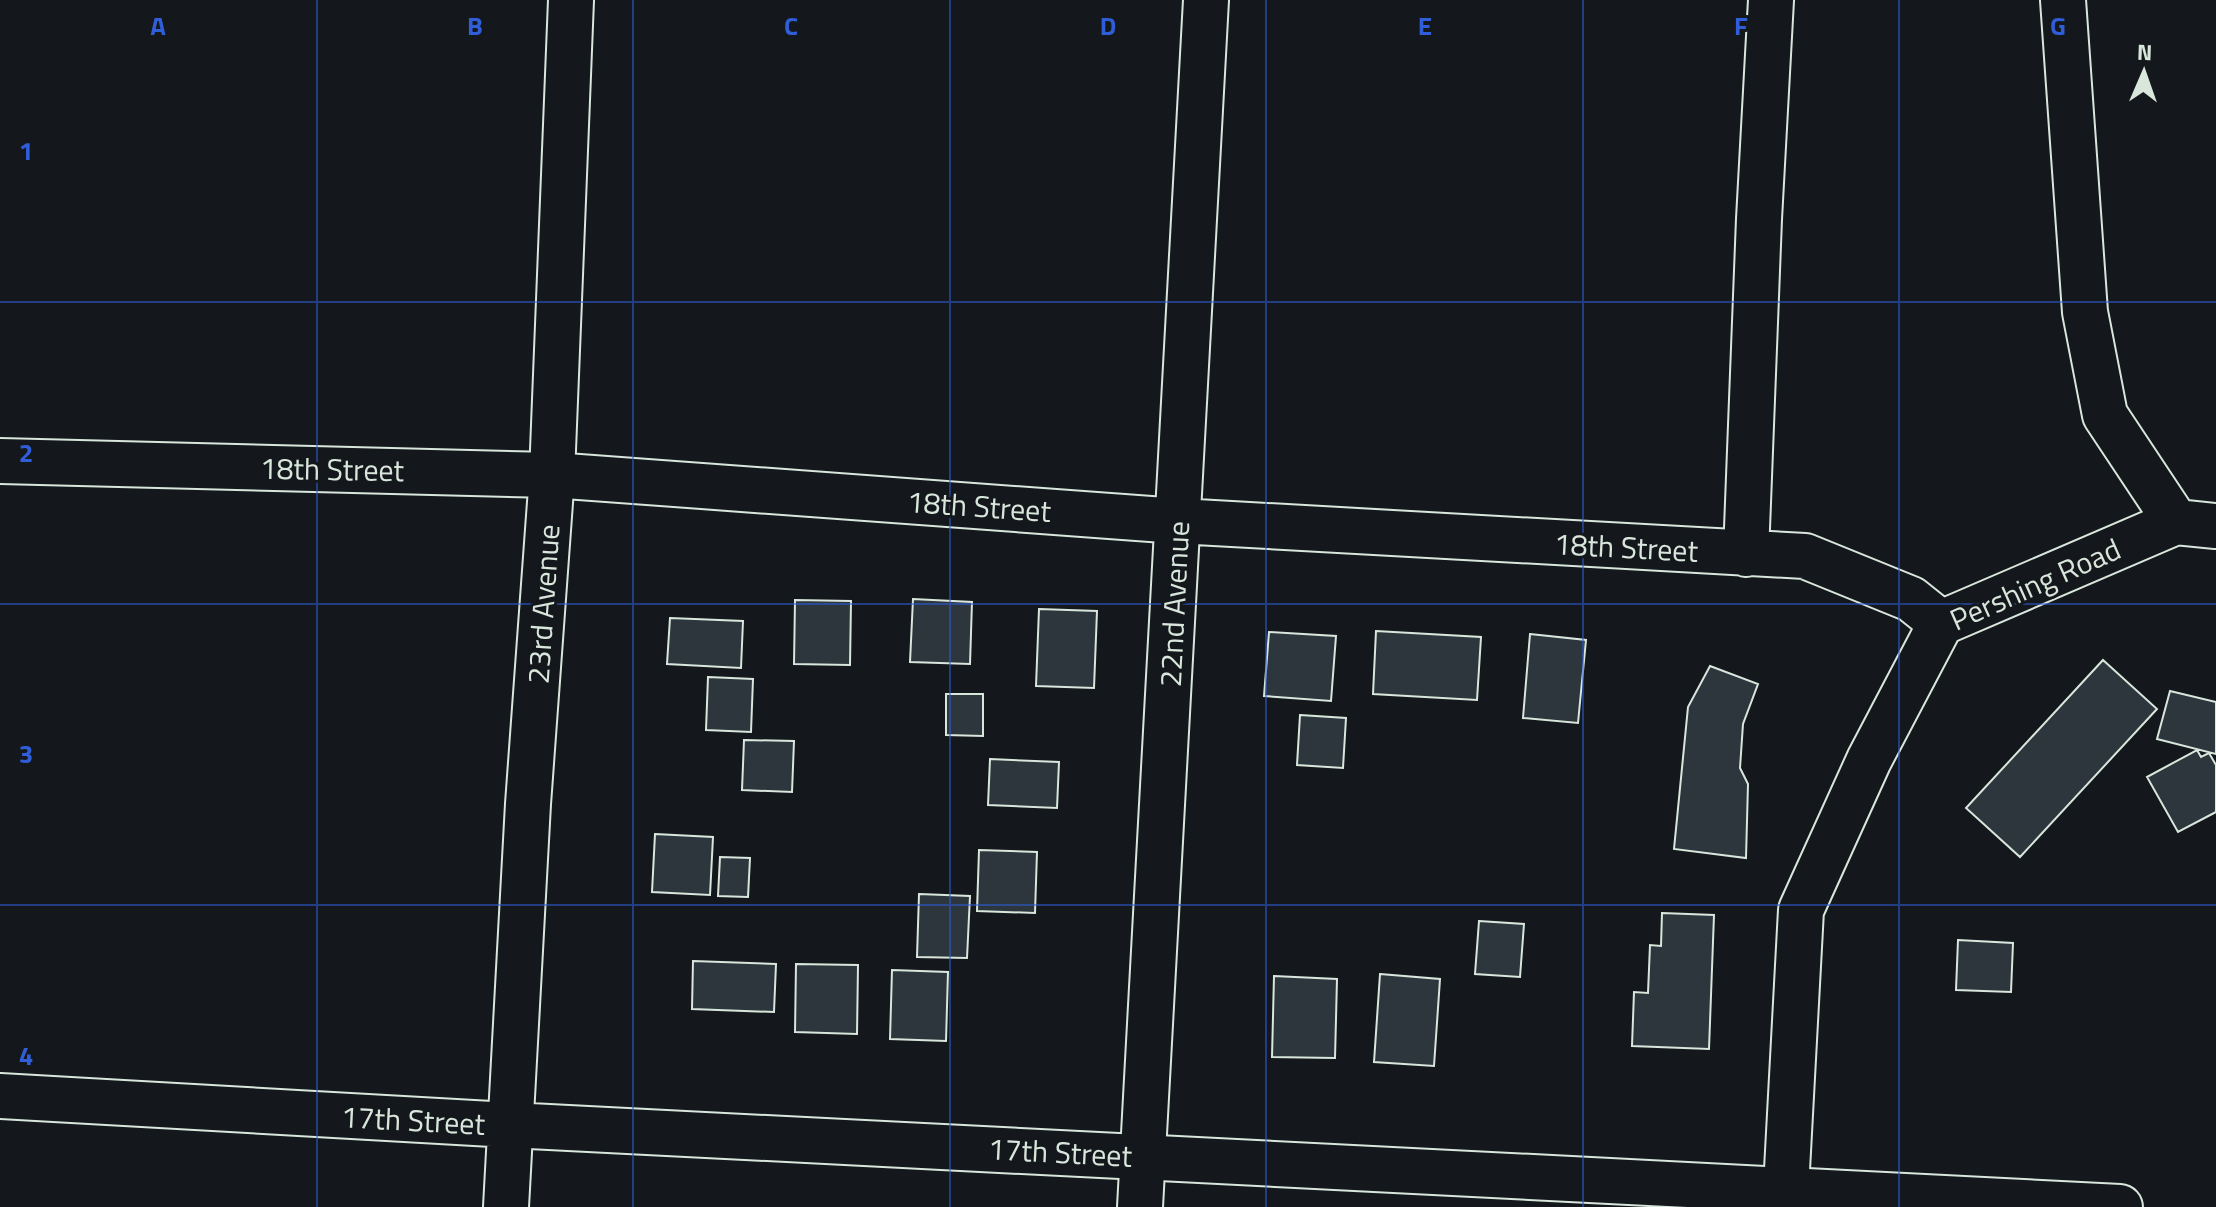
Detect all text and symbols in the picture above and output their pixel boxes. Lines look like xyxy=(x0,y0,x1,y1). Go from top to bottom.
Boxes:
text: A xyxy=(150,6,166,45)
text: B xyxy=(467,6,483,45)
text: C xyxy=(784,6,798,45)
text: D xyxy=(1100,6,1116,45)
text: E xyxy=(1418,6,1432,45)
text: F xyxy=(1734,6,1748,45)
text: G xyxy=(2050,6,2066,45)
north arrow xyxy=(2104,32,2184,112)
text: N xyxy=(2136,35,2153,69)
text: 1 xyxy=(19,131,33,170)
text: 2 xyxy=(19,433,33,472)
street label: 18th Street xyxy=(260,445,405,493)
street label: 18th Street xyxy=(905,478,1053,534)
street label: 22nd Avenue xyxy=(1147,520,1201,688)
street label: 18th Street xyxy=(1553,520,1700,574)
street label: 23rd Avenue xyxy=(514,523,572,685)
street label: Pershing Road xyxy=(1942,526,2128,642)
text: 3 xyxy=(19,734,33,773)
text: 4 xyxy=(19,1036,33,1075)
street label: 17th Street xyxy=(340,1093,487,1147)
street label: 17th Street xyxy=(987,1125,1134,1179)

